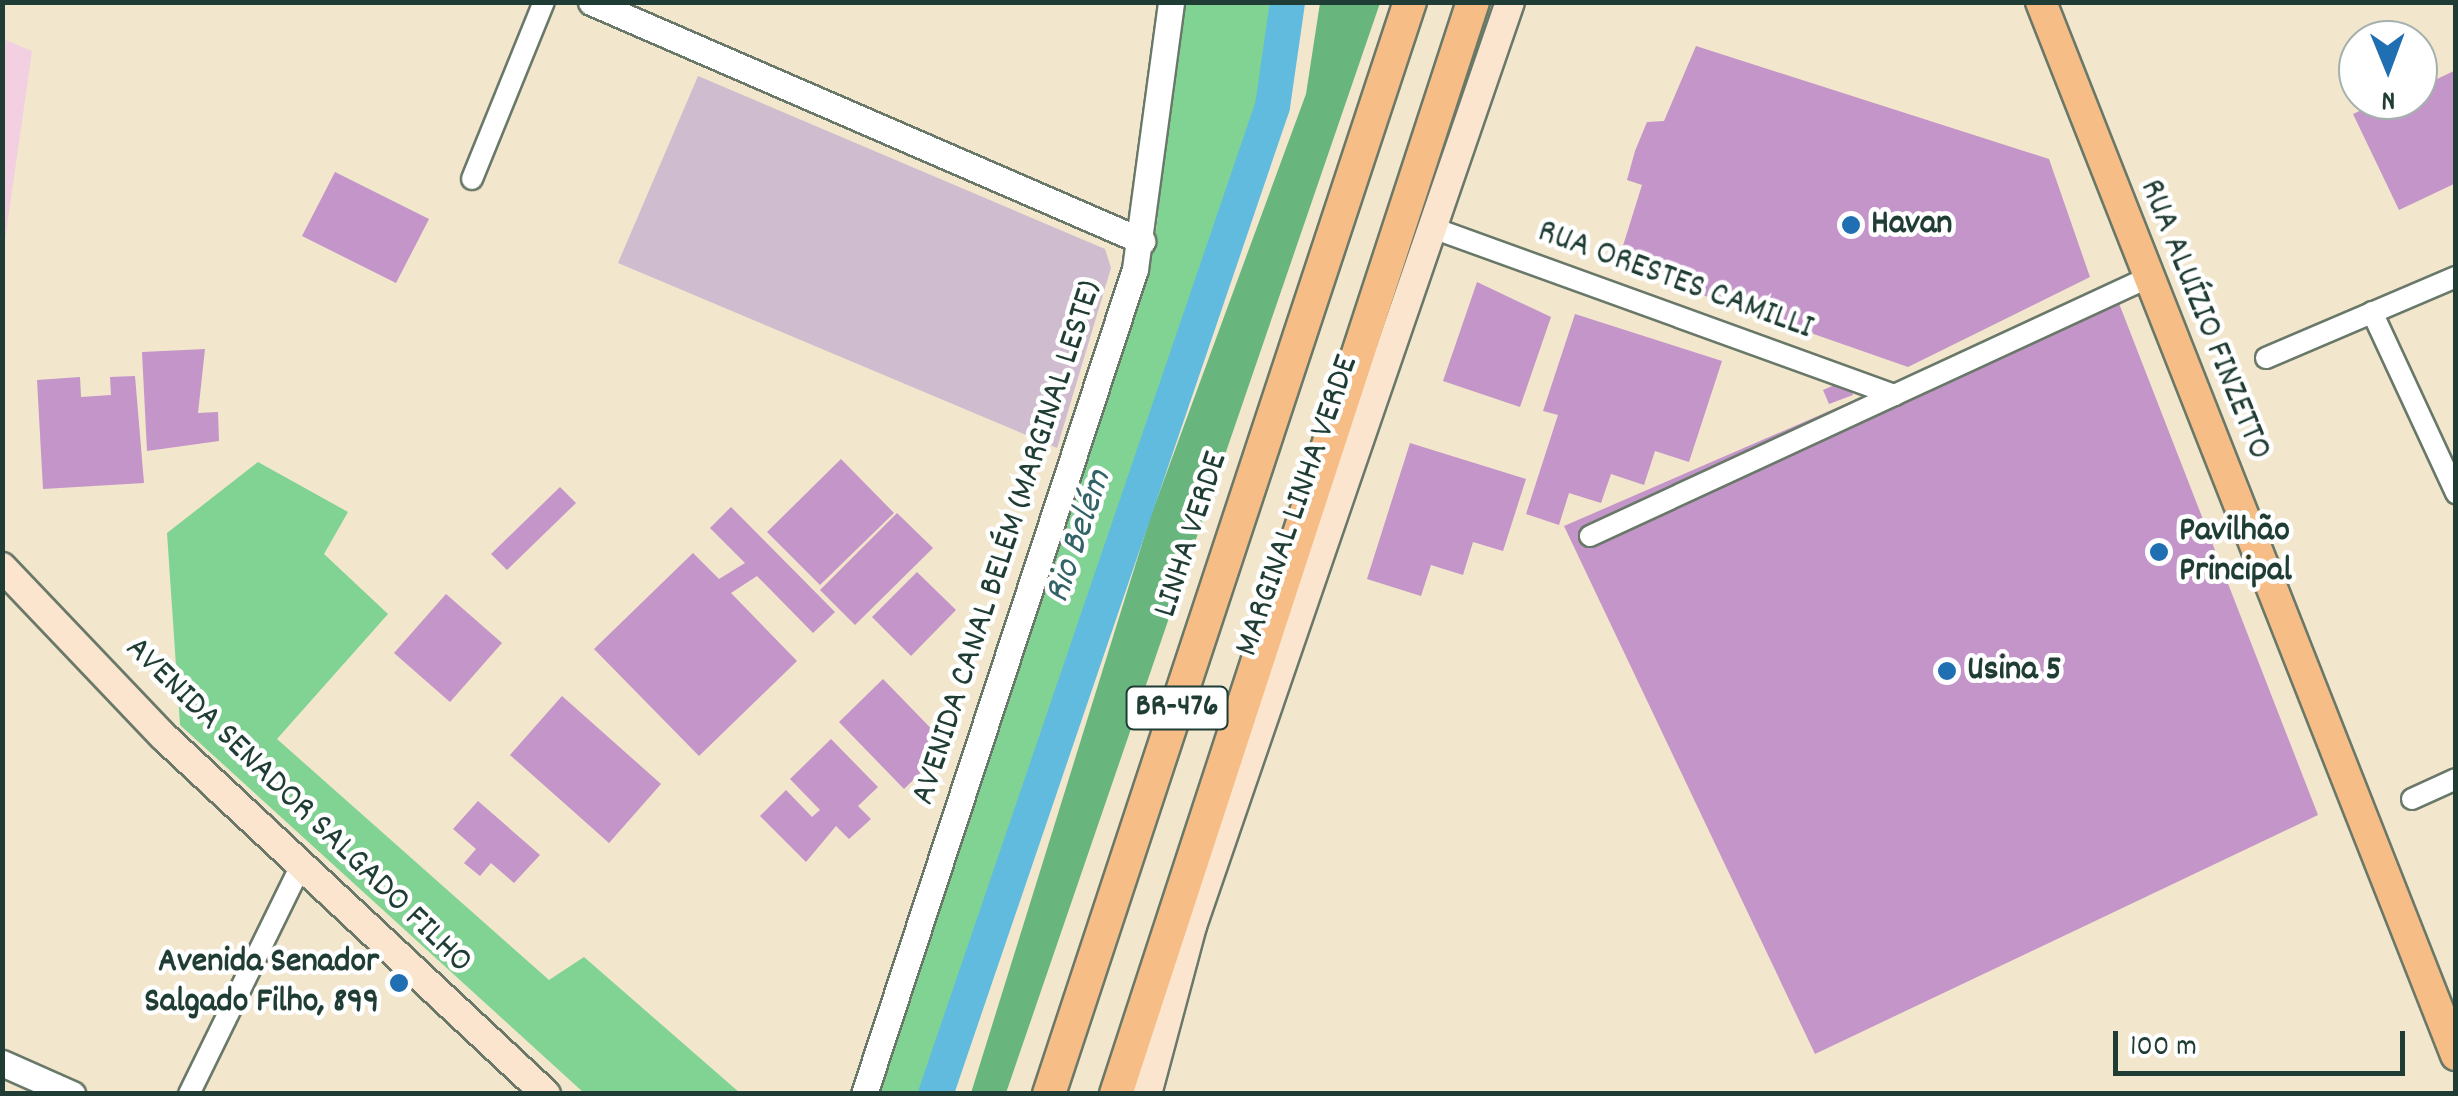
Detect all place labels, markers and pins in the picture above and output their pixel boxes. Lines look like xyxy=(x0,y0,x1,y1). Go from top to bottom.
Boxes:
place label: Havan xyxy=(1871,204,1953,246)
marker: Havan xyxy=(1840,214,1862,236)
place label: Pavilhão Principal xyxy=(2179,511,2292,593)
marker: Pavilhão Principal xyxy=(2148,541,2170,563)
place label: Usina 5 xyxy=(1967,650,2062,692)
marker: Usina 5 xyxy=(1936,660,1958,682)
place label: Avenida Senador Salgado Filho, 899 xyxy=(144,942,379,1024)
marker: Avenida Senador Salgado Filho, 899 xyxy=(388,972,410,994)

